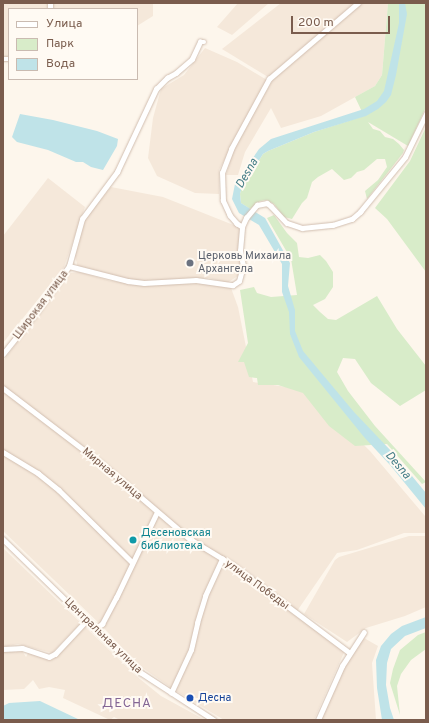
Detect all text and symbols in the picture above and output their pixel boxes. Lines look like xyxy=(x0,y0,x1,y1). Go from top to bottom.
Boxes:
legend xyxy=(8,8,138,80)
scale bar xyxy=(293,8,392,34)
text: 200 m xyxy=(298,15,334,31)
text: Улица xyxy=(46,16,82,32)
text: Парк xyxy=(46,36,74,52)
text: Вода xyxy=(46,56,75,72)
water label: Desna xyxy=(234,157,262,191)
place label: Церковь Михаила Архангела xyxy=(198,250,291,276)
marker: Церковь Михаила Архангела xyxy=(185,258,195,268)
street label: Широкая улица xyxy=(11,268,71,342)
street label: Мирная улица xyxy=(79,445,145,503)
water label: Desna xyxy=(381,449,413,483)
place label: Десеновская библиотека xyxy=(141,527,211,553)
marker: Десеновская библиотека xyxy=(128,535,138,545)
street label: улица Победы xyxy=(222,557,292,613)
street label: Центральная улица xyxy=(61,595,145,677)
place label: Десна xyxy=(198,691,231,705)
marker: Десна xyxy=(185,693,195,703)
district label: ДЕСНА xyxy=(102,696,152,712)

